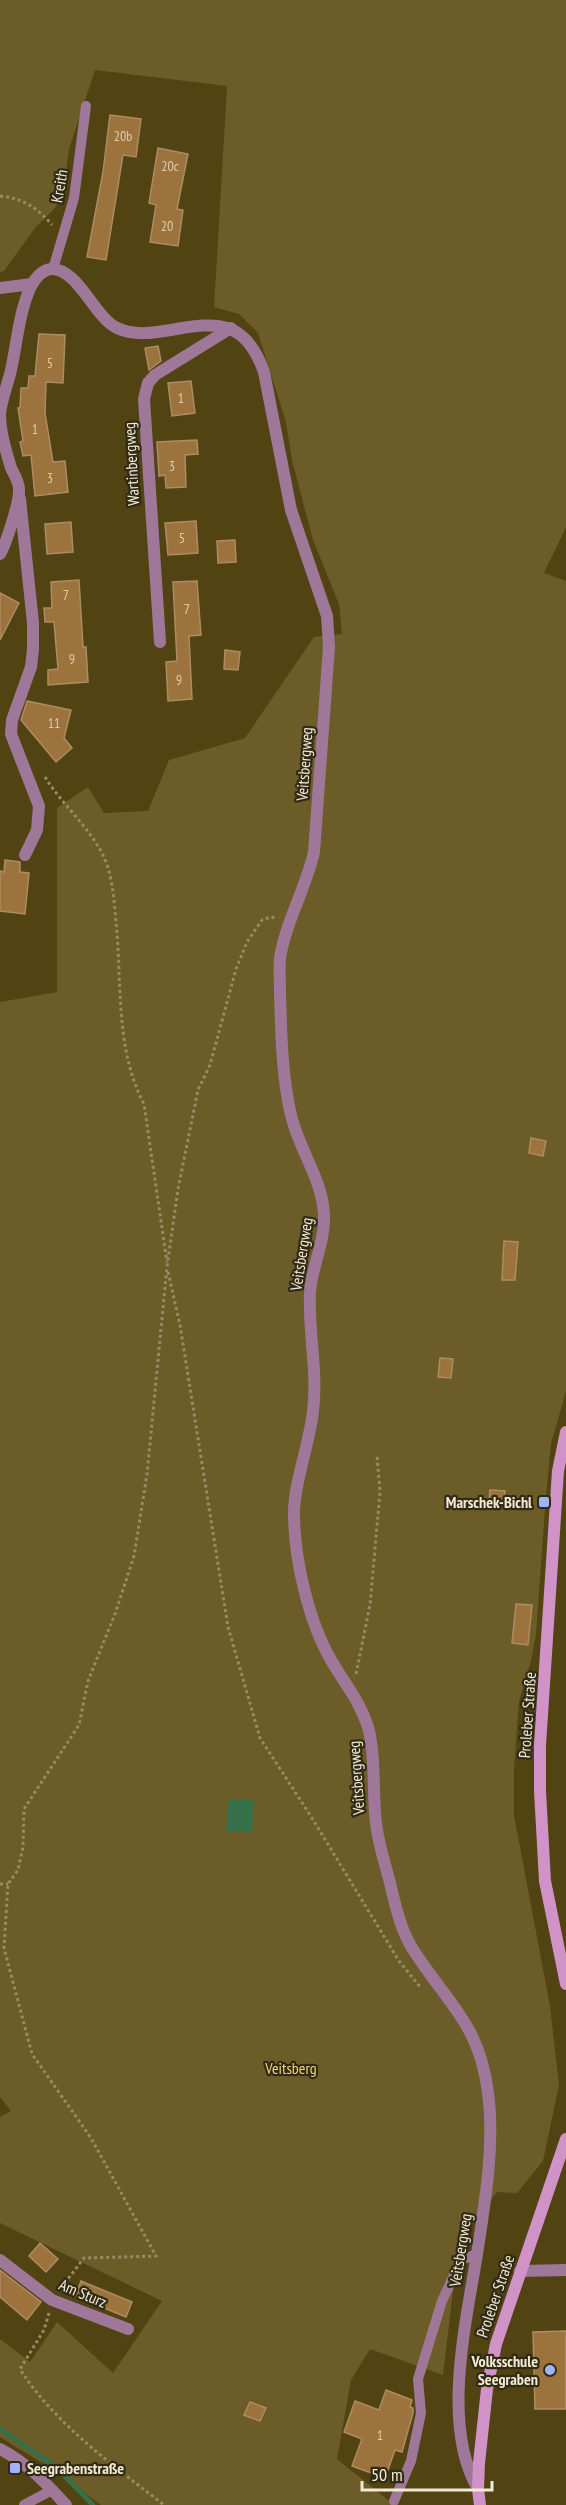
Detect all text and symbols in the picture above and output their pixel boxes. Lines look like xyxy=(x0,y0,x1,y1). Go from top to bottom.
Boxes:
house number: 20b xyxy=(114,127,132,145)
house number: 20c xyxy=(161,157,179,175)
street label: Kreith xyxy=(46,168,72,204)
house number: 20 xyxy=(161,217,173,235)
house number: 5 xyxy=(47,354,53,372)
house number: 1 xyxy=(178,389,184,407)
house number: 1 xyxy=(32,420,38,438)
street label: Wartinbergweg xyxy=(119,422,143,506)
house number: 3 xyxy=(169,457,175,475)
house number: 3 xyxy=(47,469,53,487)
house number: 5 xyxy=(179,529,185,547)
house number: 7 xyxy=(63,586,69,604)
house number: 7 xyxy=(184,600,190,618)
house number: 9 xyxy=(69,650,75,668)
house number: 9 xyxy=(176,671,182,689)
house number: 11 xyxy=(48,714,60,732)
street label: Veitsbergweg xyxy=(291,726,317,803)
street label: Veitsbergweg xyxy=(285,1216,317,1293)
place label: Marschek-Bichl xyxy=(446,1492,532,1512)
marker: Marschek-Bichl xyxy=(537,1495,551,1509)
street label: Proleber Straße xyxy=(514,1671,540,1759)
street label: Veitsbergweg xyxy=(343,1740,369,1817)
park label: Veitsberg xyxy=(264,2058,317,2078)
street label: Veitsbergweg xyxy=(444,2212,476,2289)
street label: Proleber Straße xyxy=(472,2252,518,2340)
street label: Am Sturz xyxy=(56,2274,110,2312)
place label: Volksschule Seegraben xyxy=(471,2351,538,2389)
marker: Volksschule Seegraben xyxy=(543,2363,557,2377)
house number: 1 xyxy=(377,2426,383,2444)
scale bar xyxy=(362,2454,492,2492)
place label: Seegrabenstraße xyxy=(27,2458,124,2478)
marker: Seegrabenstraße xyxy=(8,2461,22,2475)
text: 50 m xyxy=(371,2463,403,2486)

